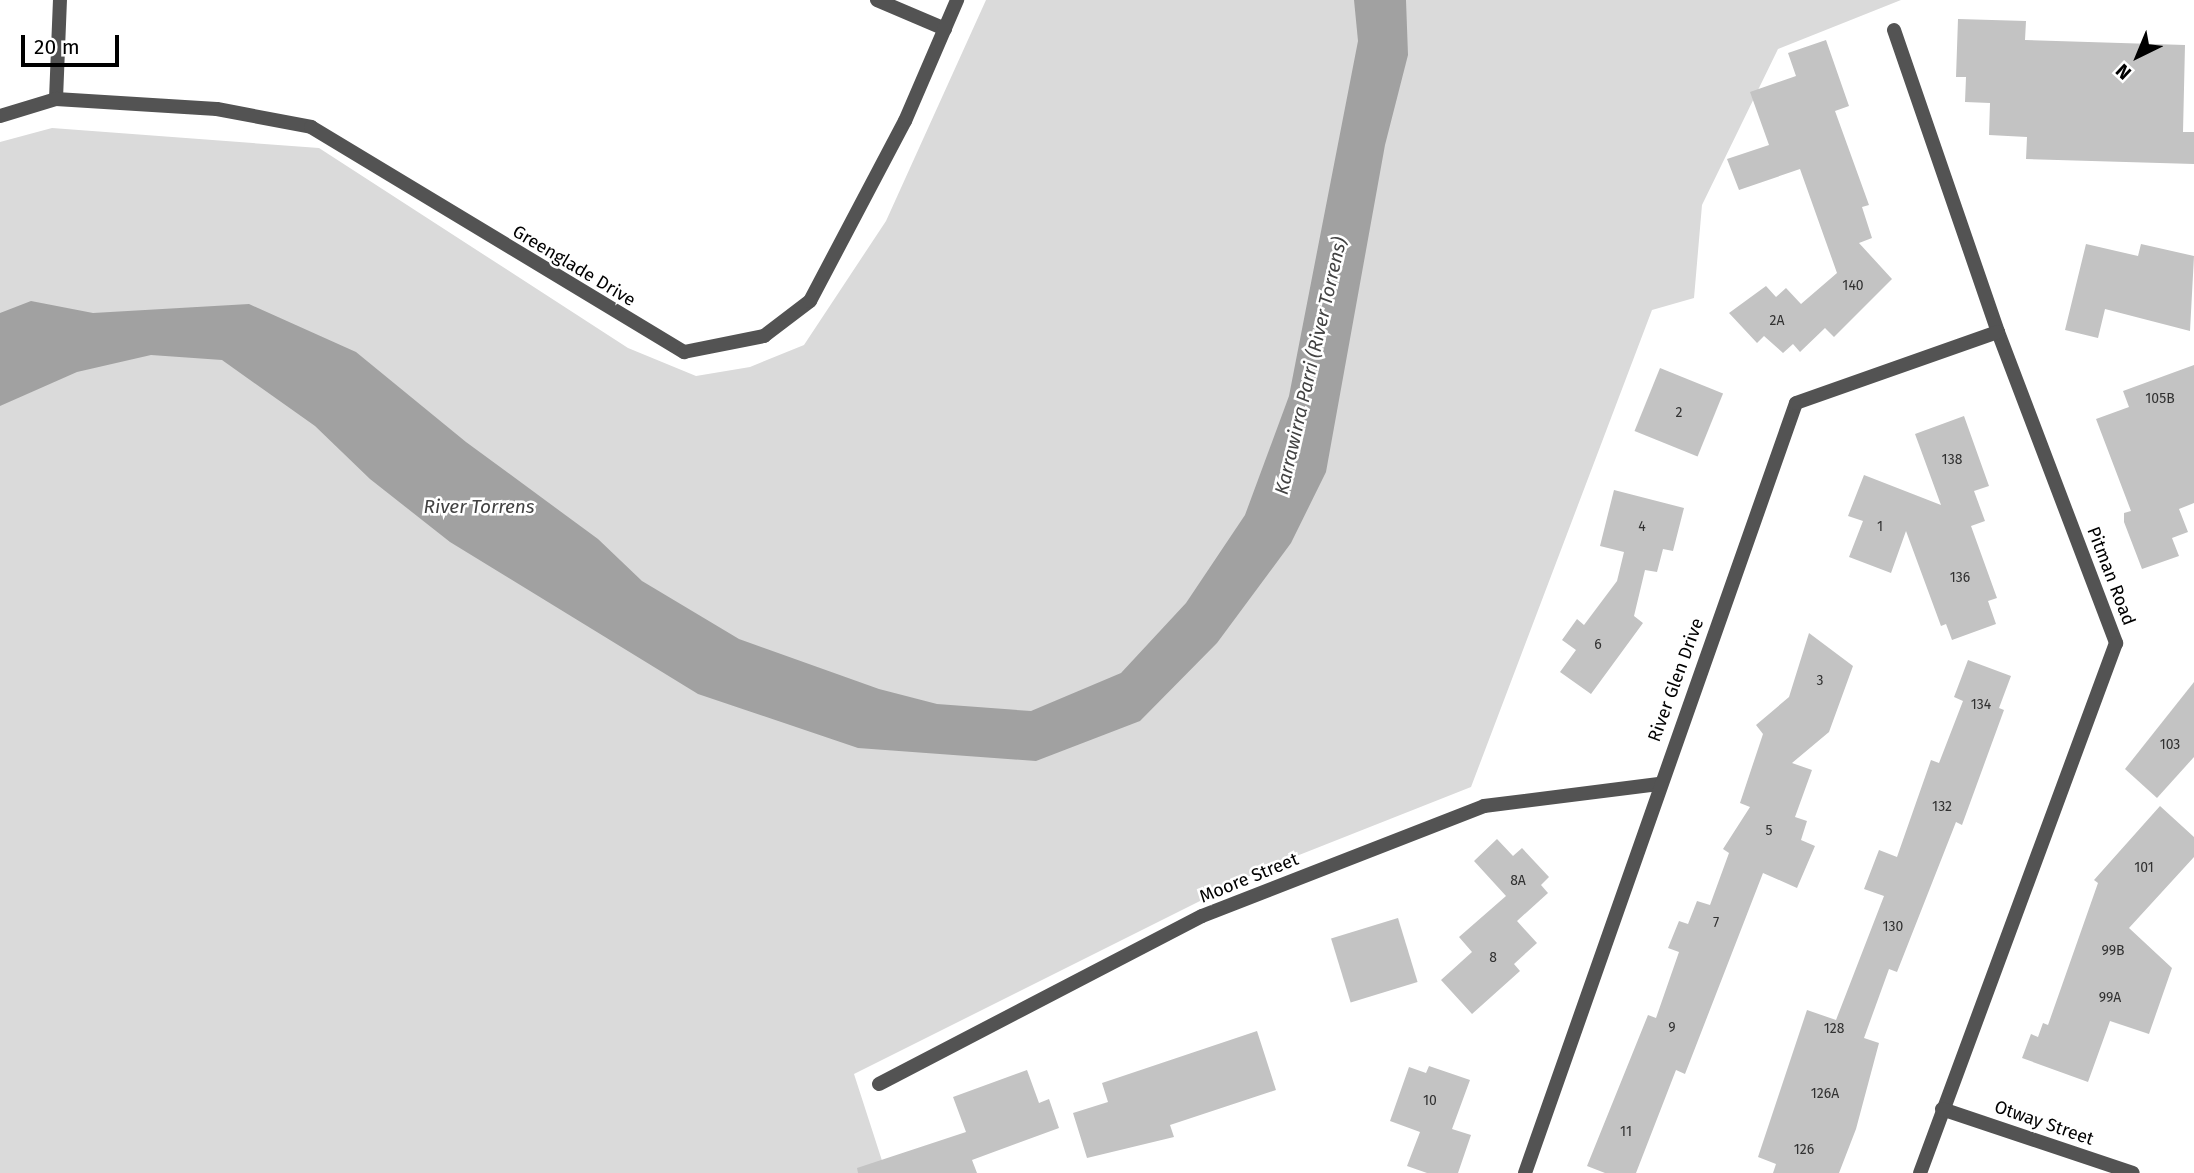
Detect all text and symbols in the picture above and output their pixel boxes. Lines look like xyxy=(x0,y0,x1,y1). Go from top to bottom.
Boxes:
scale bar xyxy=(24,21,122,65)
north arrow xyxy=(2103,21,2173,91)
text: 20 m xyxy=(34,34,80,60)
text: N xyxy=(2111,59,2136,84)
street label: Greenglade Drive xyxy=(509,221,639,311)
water label: Karrawirra Parri (River Torrens) xyxy=(1270,235,1352,497)
house number: 140 xyxy=(1842,278,1864,294)
house number: 2A xyxy=(1770,313,1784,329)
house number: 105B xyxy=(2145,391,2175,407)
house number: 2 xyxy=(1676,405,1682,421)
house number: 138 xyxy=(1942,452,1962,468)
water label: River Torrens xyxy=(424,496,534,518)
house number: 4 xyxy=(1638,519,1646,535)
house number: 1 xyxy=(1877,519,1883,535)
street label: Pitman Road xyxy=(2082,524,2140,628)
house number: 136 xyxy=(1950,570,1970,586)
street label: River Glen Drive xyxy=(1644,615,1708,745)
house number: 6 xyxy=(1594,637,1602,653)
house number: 3 xyxy=(1817,673,1823,689)
house number: 134 xyxy=(1971,697,1991,713)
house number: 103 xyxy=(2160,737,2180,753)
house number: 132 xyxy=(1932,799,1952,815)
house number: 5 xyxy=(1765,823,1773,839)
street label: Moore Street xyxy=(1196,848,1302,908)
house number: 101 xyxy=(2134,860,2154,876)
house number: 8A xyxy=(1510,873,1526,889)
house number: 7 xyxy=(1713,915,1719,931)
house number: 130 xyxy=(1883,919,1903,935)
house number: 99B xyxy=(2101,943,2125,959)
house number: 8 xyxy=(1489,950,1497,966)
house number: 99A xyxy=(2099,990,2121,1006)
house number: 9 xyxy=(1668,1020,1676,1036)
house number: 128 xyxy=(1824,1021,1844,1037)
house number: 126A xyxy=(1811,1086,1839,1102)
house number: 10 xyxy=(1423,1093,1437,1109)
street label: Otway Street xyxy=(1991,1096,2097,1150)
house number: 11 xyxy=(1620,1124,1632,1140)
house number: 126 xyxy=(1794,1142,1814,1158)

